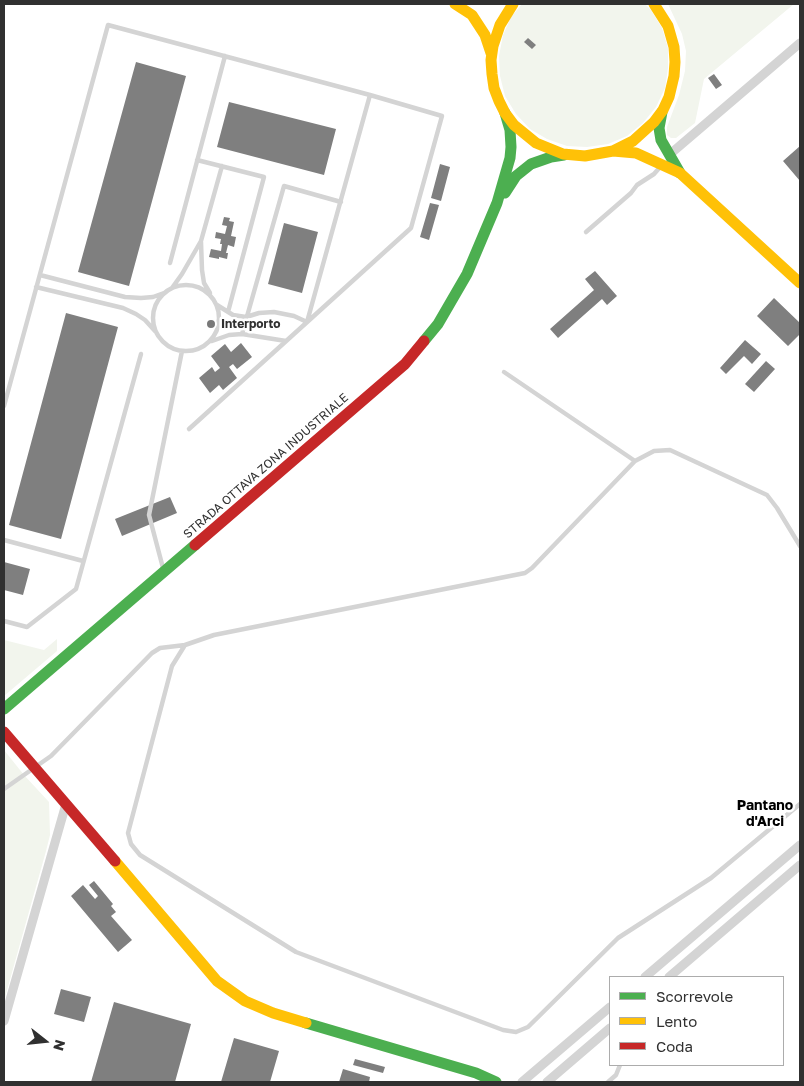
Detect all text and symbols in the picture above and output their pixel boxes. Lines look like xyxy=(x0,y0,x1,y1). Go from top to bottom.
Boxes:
place label: Interporto xyxy=(221,317,280,331)
marker: Interporto xyxy=(205,318,217,330)
street label: STRADA OTTAVA ZONA INDUSTRIALE xyxy=(181,390,351,542)
district label: Pantano d'Arci xyxy=(737,798,793,830)
legend xyxy=(609,976,784,1066)
text: Scorrevole xyxy=(656,987,733,1005)
text: Lento xyxy=(656,1012,697,1030)
north arrow xyxy=(20,1016,70,1066)
text: Coda xyxy=(656,1037,693,1055)
text: N xyxy=(50,1038,70,1053)

